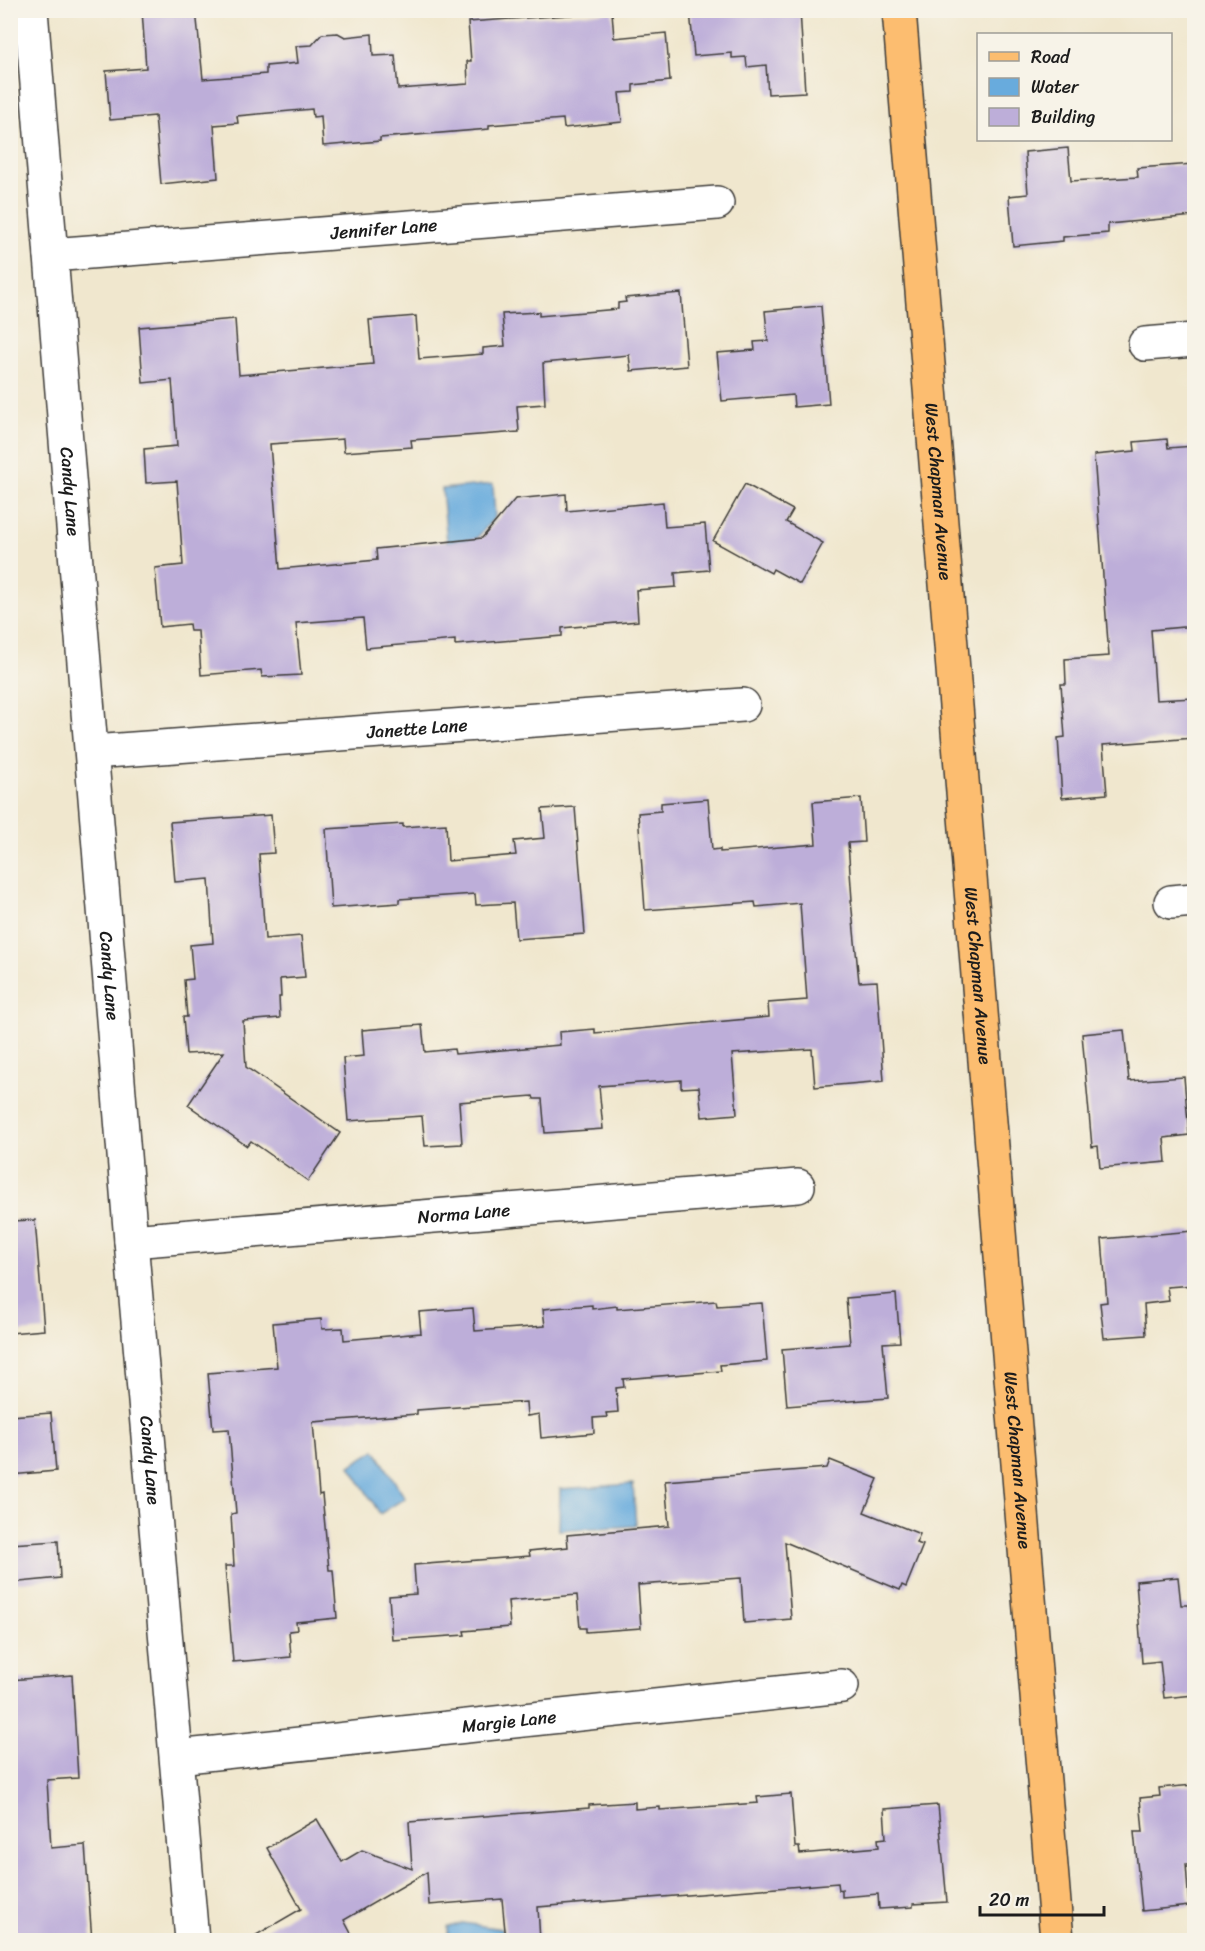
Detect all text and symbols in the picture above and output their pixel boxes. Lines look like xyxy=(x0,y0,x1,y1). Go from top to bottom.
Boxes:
legend xyxy=(977,33,1172,141)
text: Road xyxy=(1031,41,1071,73)
text: Water xyxy=(1031,71,1080,103)
text: Building xyxy=(1031,101,1095,133)
street label: Jennifer Lane xyxy=(328,209,439,249)
street label: West Chapman Avenue xyxy=(915,401,962,582)
street label: Candy Lane xyxy=(51,446,90,537)
street label: Janette Lane xyxy=(365,709,469,748)
street label: West Chapman Avenue xyxy=(955,886,1001,1066)
street label: Candy Lane xyxy=(90,930,129,1022)
street label: Norma Lane xyxy=(416,1194,512,1233)
street label: West Chapman Avenue xyxy=(995,1370,1041,1551)
street label: Candy Lane xyxy=(130,1414,170,1506)
street label: Margie Lane xyxy=(460,1701,558,1742)
scale bar xyxy=(980,1879,1104,1917)
text: 20 m xyxy=(989,1884,1029,1916)

